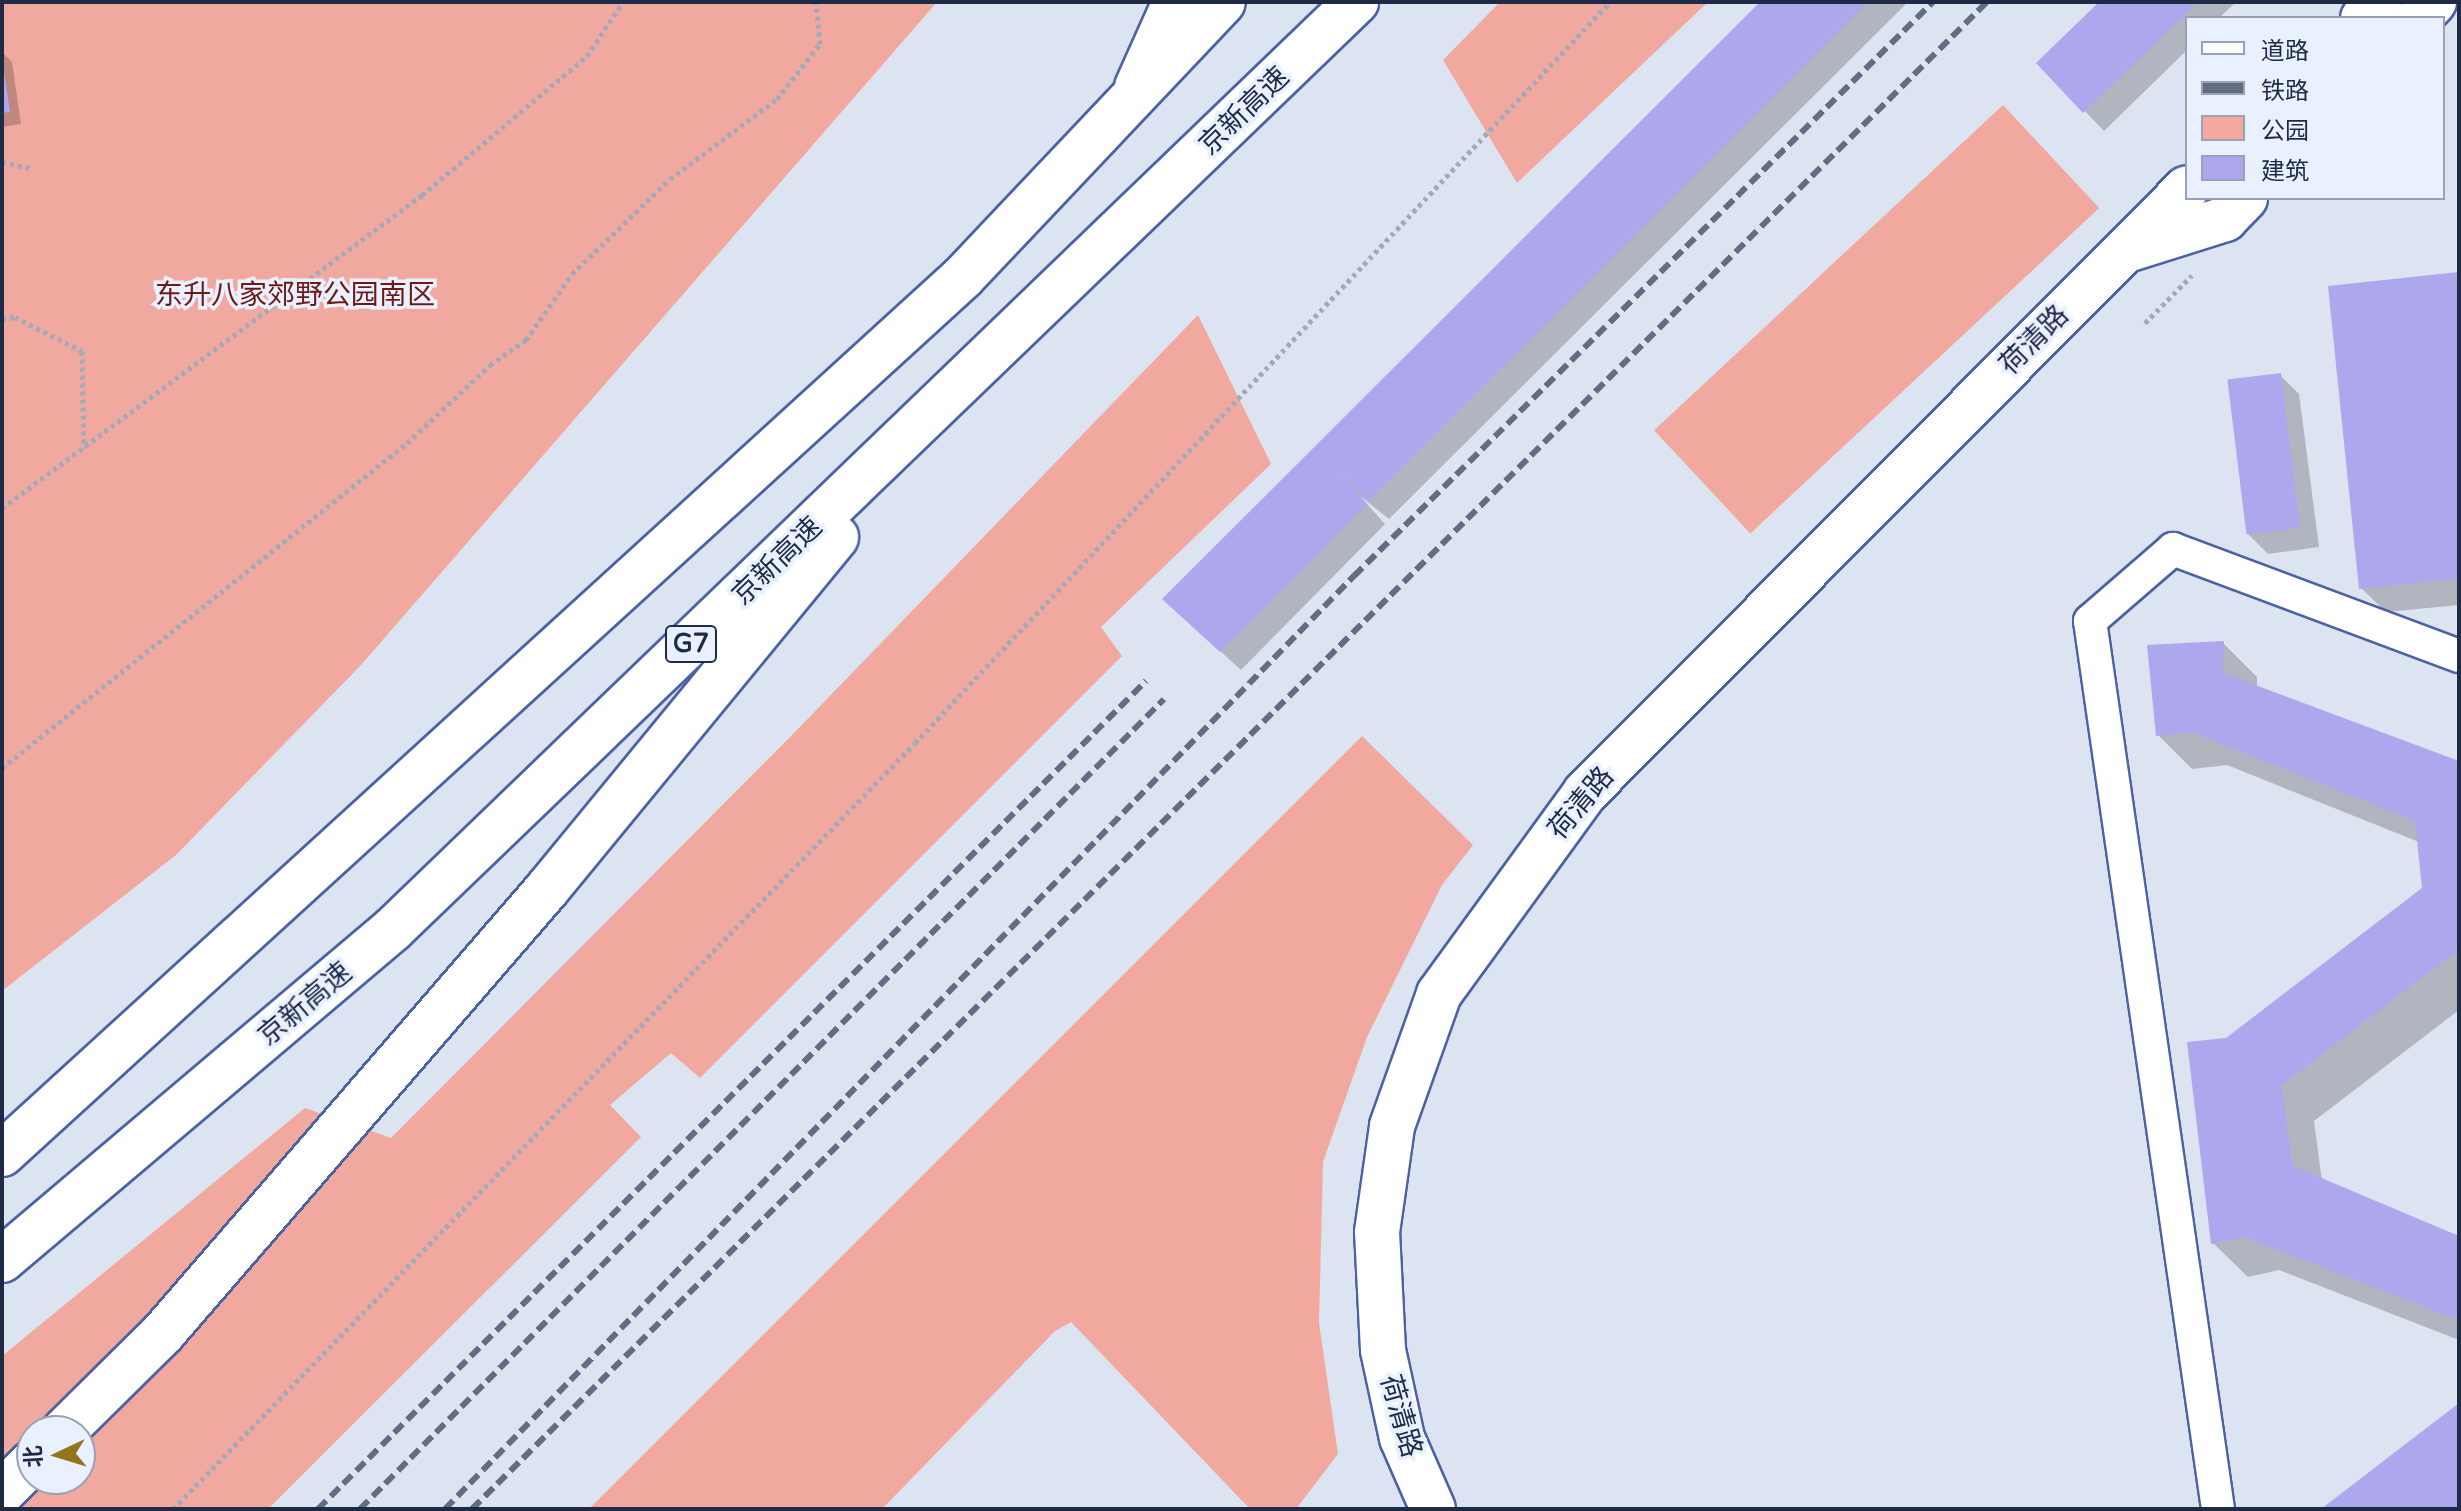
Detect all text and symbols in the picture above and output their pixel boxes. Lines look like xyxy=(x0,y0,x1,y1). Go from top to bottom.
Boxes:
legend xyxy=(2185,16,2445,200)
text: 道路 xyxy=(2261,37,2309,66)
street label: 京新高速 xyxy=(1192,60,1296,162)
text: 铁路 xyxy=(2261,77,2309,106)
text: 公园 xyxy=(2261,117,2309,146)
text: 建筑 xyxy=(2261,157,2309,186)
park label: 东升八家郊野公园南区 xyxy=(155,278,435,312)
street label: 荷清路 xyxy=(1992,298,2076,382)
street label: 京新高速 xyxy=(725,510,829,612)
road number: G7 xyxy=(663,622,719,666)
street label: 荷清路 xyxy=(1541,760,1621,846)
street label: 京新高速 xyxy=(251,955,359,1053)
street label: 荷清路 xyxy=(1373,1371,1429,1461)
north arrow xyxy=(16,1415,96,1495)
text: 北 xyxy=(20,1445,48,1468)

